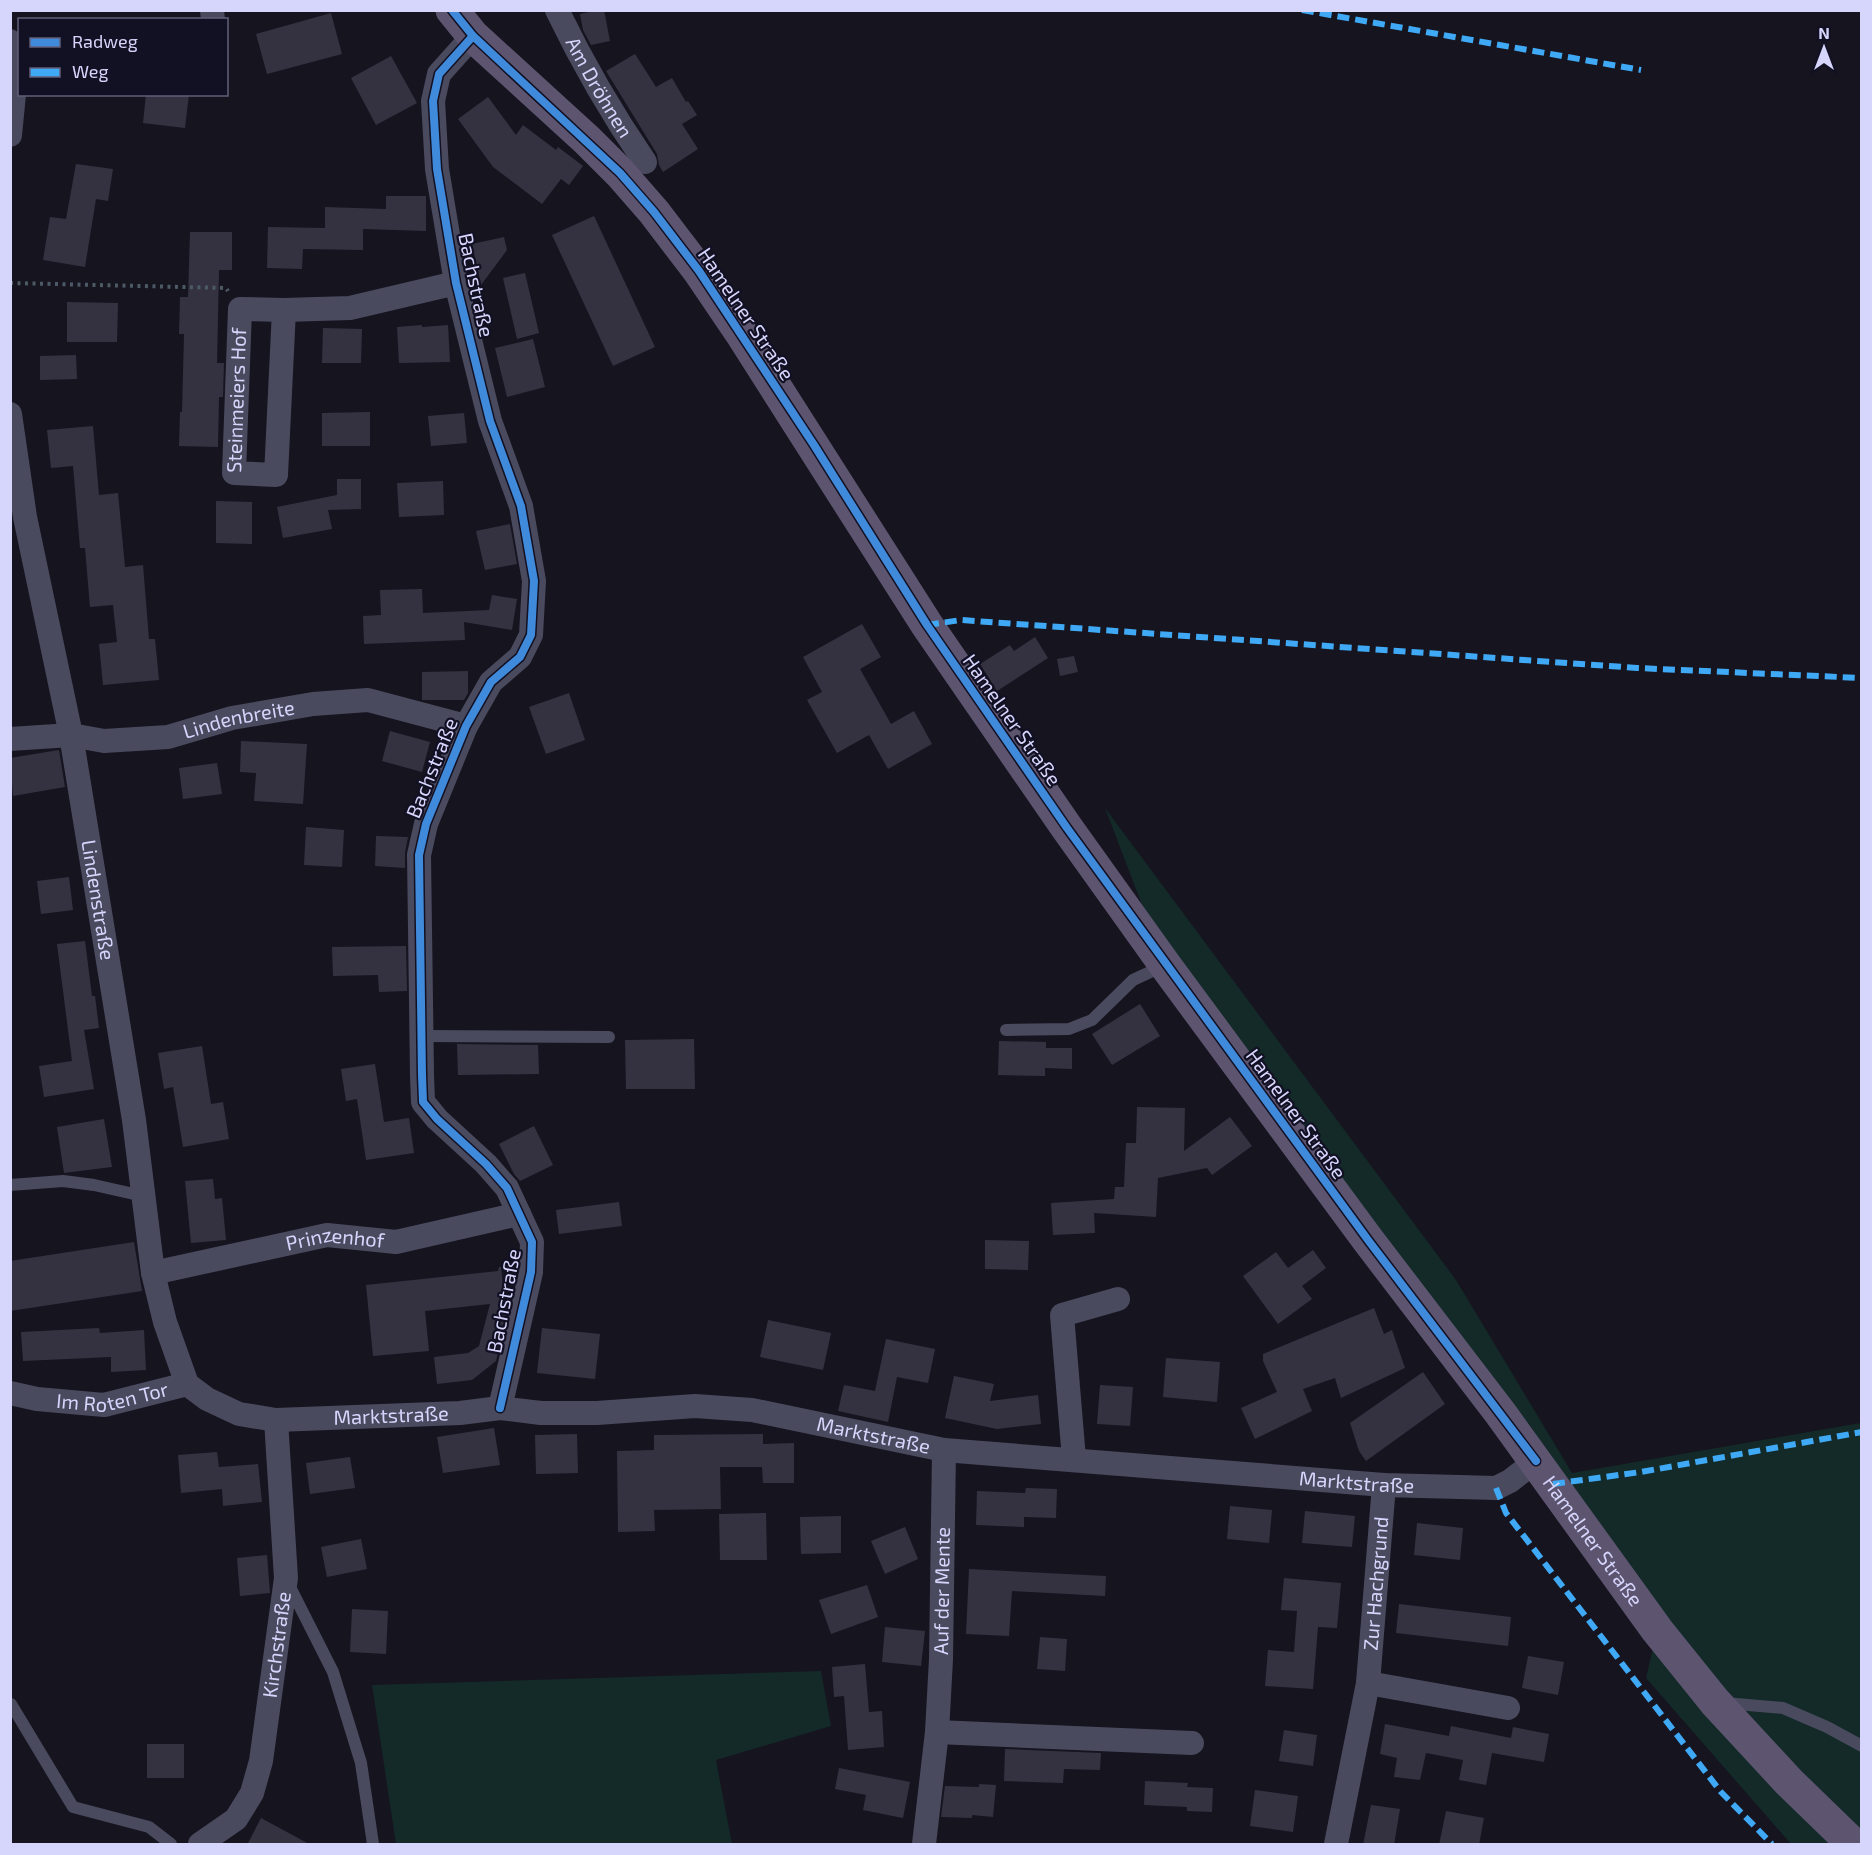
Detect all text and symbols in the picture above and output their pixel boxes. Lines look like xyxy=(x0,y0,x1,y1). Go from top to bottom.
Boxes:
legend xyxy=(18,18,228,96)
north arrow xyxy=(1794,18,1854,78)
text: N xyxy=(1818,23,1830,42)
text: Radweg xyxy=(72,30,138,52)
street label: Am Dröhnen xyxy=(561,32,638,142)
text: Weg xyxy=(72,60,108,82)
street label: Bachstraße xyxy=(454,231,500,339)
street label: Hamelner Straße xyxy=(694,243,800,384)
street label: Steinmeiers Hof xyxy=(221,327,250,473)
street label: Hamelner Straße xyxy=(959,649,1067,790)
street label: Lindenbreite xyxy=(180,694,296,743)
street label: Bachstraße xyxy=(400,714,462,821)
street label: Lindenstraße xyxy=(77,838,121,962)
street label: Hamelner Straße xyxy=(1242,1044,1352,1183)
street label: Prinzenhof xyxy=(283,1221,386,1255)
street label: Bachstraße xyxy=(481,1247,525,1355)
street label: Im Roten Tor xyxy=(55,1376,171,1416)
street label: Marktstraße xyxy=(333,1400,449,1429)
street label: Marktstraße xyxy=(815,1411,933,1458)
street label: Marktstraße xyxy=(1298,1465,1415,1497)
street label: Hamelner Straße xyxy=(1538,1471,1649,1610)
street label: Zur Hachgrund xyxy=(1358,1516,1392,1651)
street label: Auf der Mente xyxy=(928,1527,954,1655)
street label: Kirchstraße xyxy=(257,1590,295,1699)

